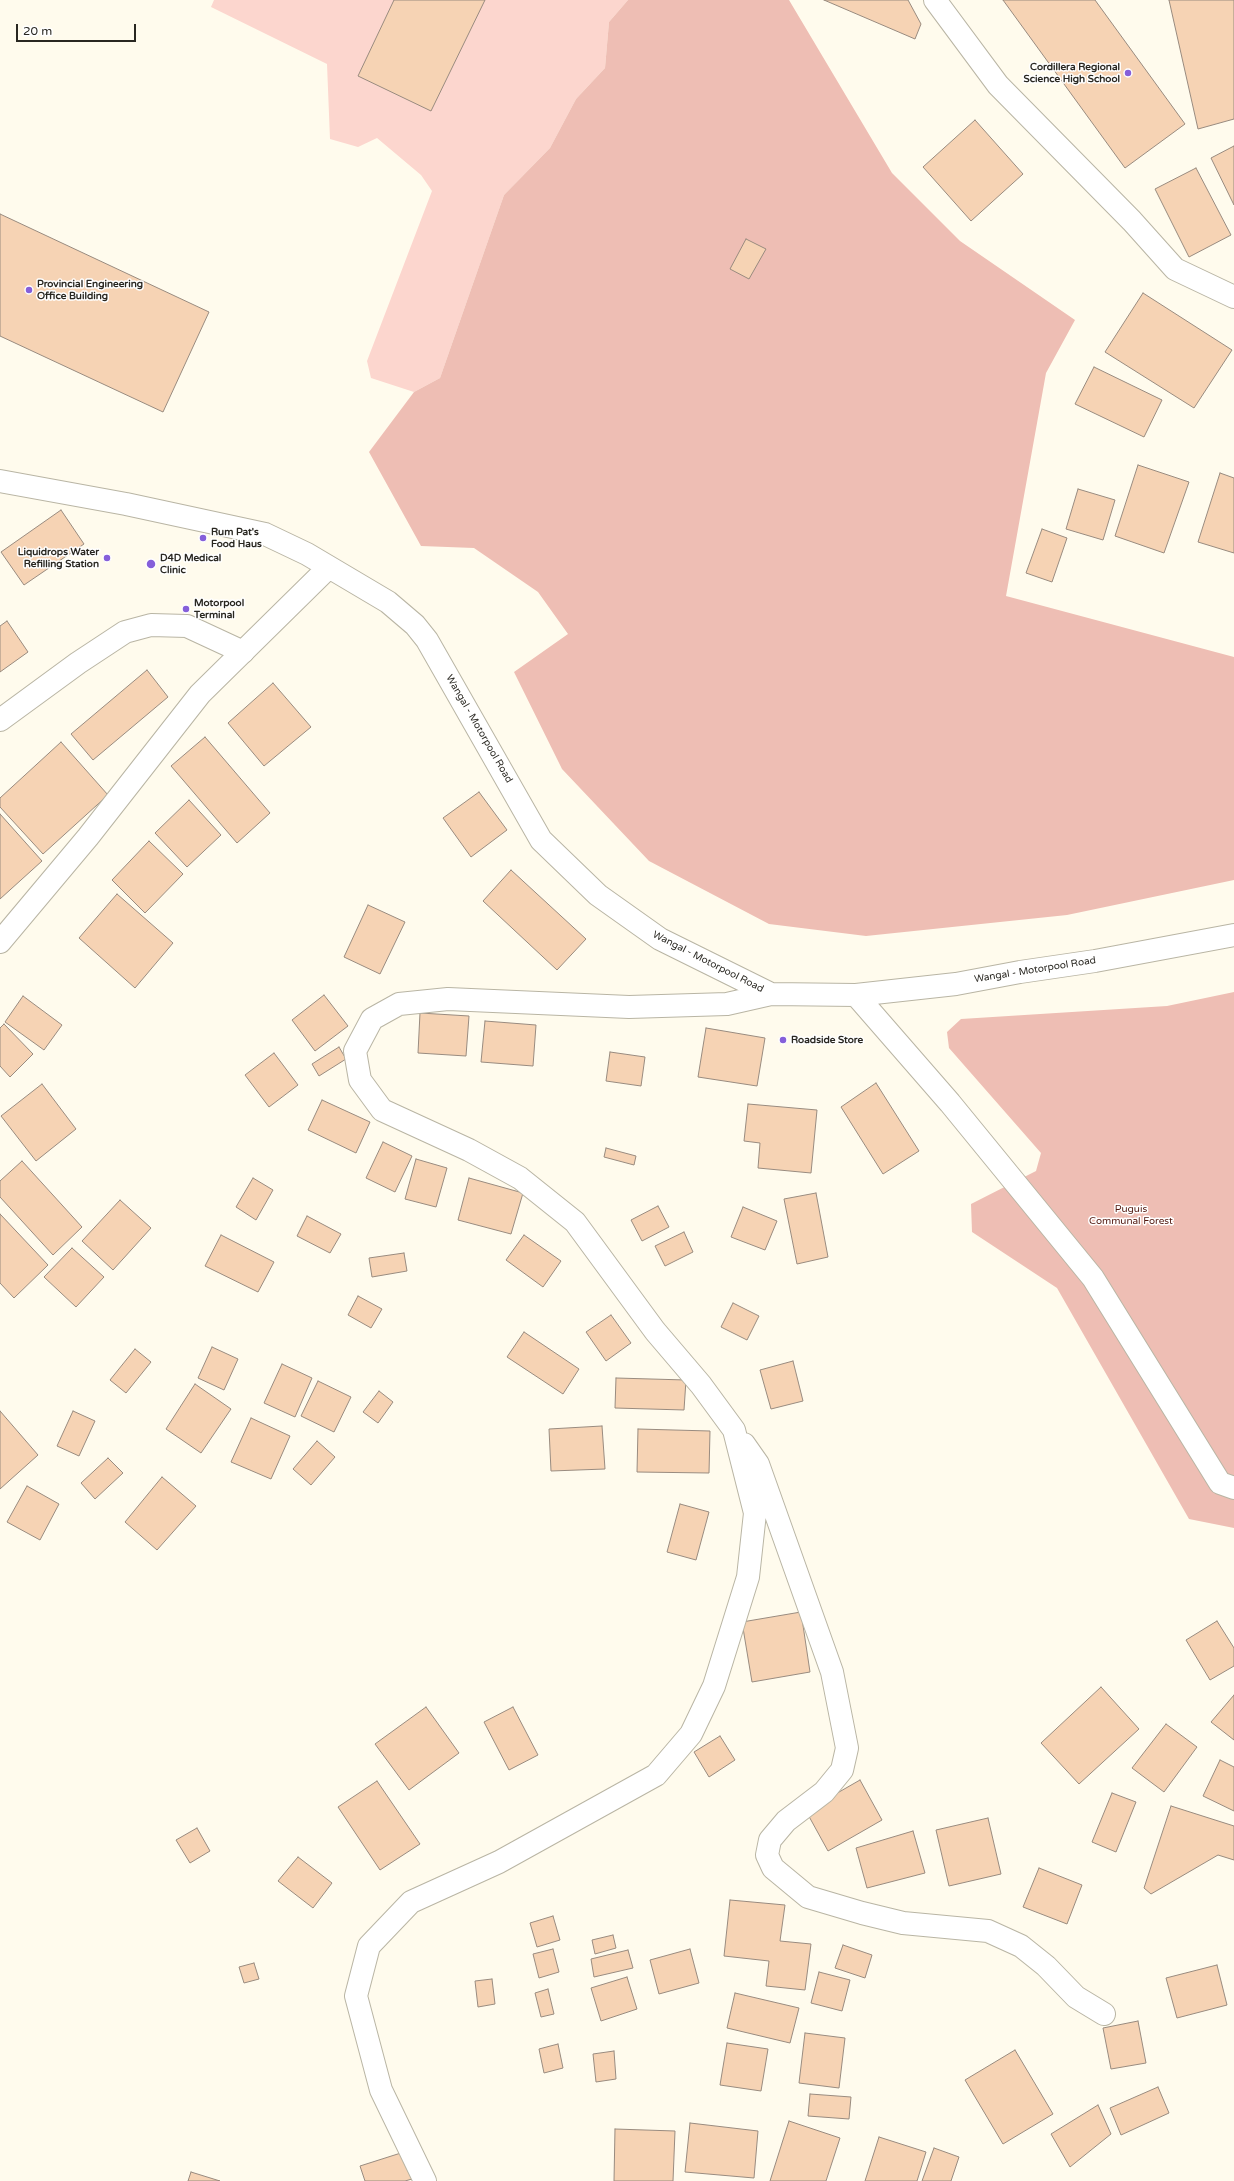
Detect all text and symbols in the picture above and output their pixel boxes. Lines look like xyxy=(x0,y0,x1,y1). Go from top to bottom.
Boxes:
scale bar xyxy=(18,16,138,42)
text: 20 m xyxy=(23,24,52,38)
place label: Cordillera Regional Science High School xyxy=(1024,61,1120,84)
marker: Cordillera Regional Science High School xyxy=(1123,68,1133,78)
place label: Provincial Engineering Office Building xyxy=(37,278,143,302)
marker: Provincial Engineering Office Building xyxy=(24,285,34,295)
place label: Rum Pat's Food Haus xyxy=(211,526,262,550)
marker: Rum Pat's Food Haus xyxy=(198,533,208,543)
place label: Liquidrops Water Refilling Station xyxy=(18,546,99,570)
place label: D4D Medical Clinic xyxy=(160,552,221,576)
marker: Liquidrops Water Refilling Station xyxy=(102,553,112,563)
marker: D4D Medical Clinic xyxy=(145,558,157,570)
place label: Motorpool Terminal xyxy=(194,597,244,620)
marker: Motorpool Terminal xyxy=(181,604,191,614)
street label: Wangal - Motorpool Road xyxy=(443,673,515,785)
street label: Wangal - Motorpool Road xyxy=(650,929,766,995)
street label: Wangal - Motorpool Road xyxy=(973,954,1097,986)
place label: Roadside Store xyxy=(791,1034,863,1046)
marker: Roadside Store xyxy=(778,1035,788,1045)
park label: Puguis Communal Forest xyxy=(1089,1203,1173,1226)

